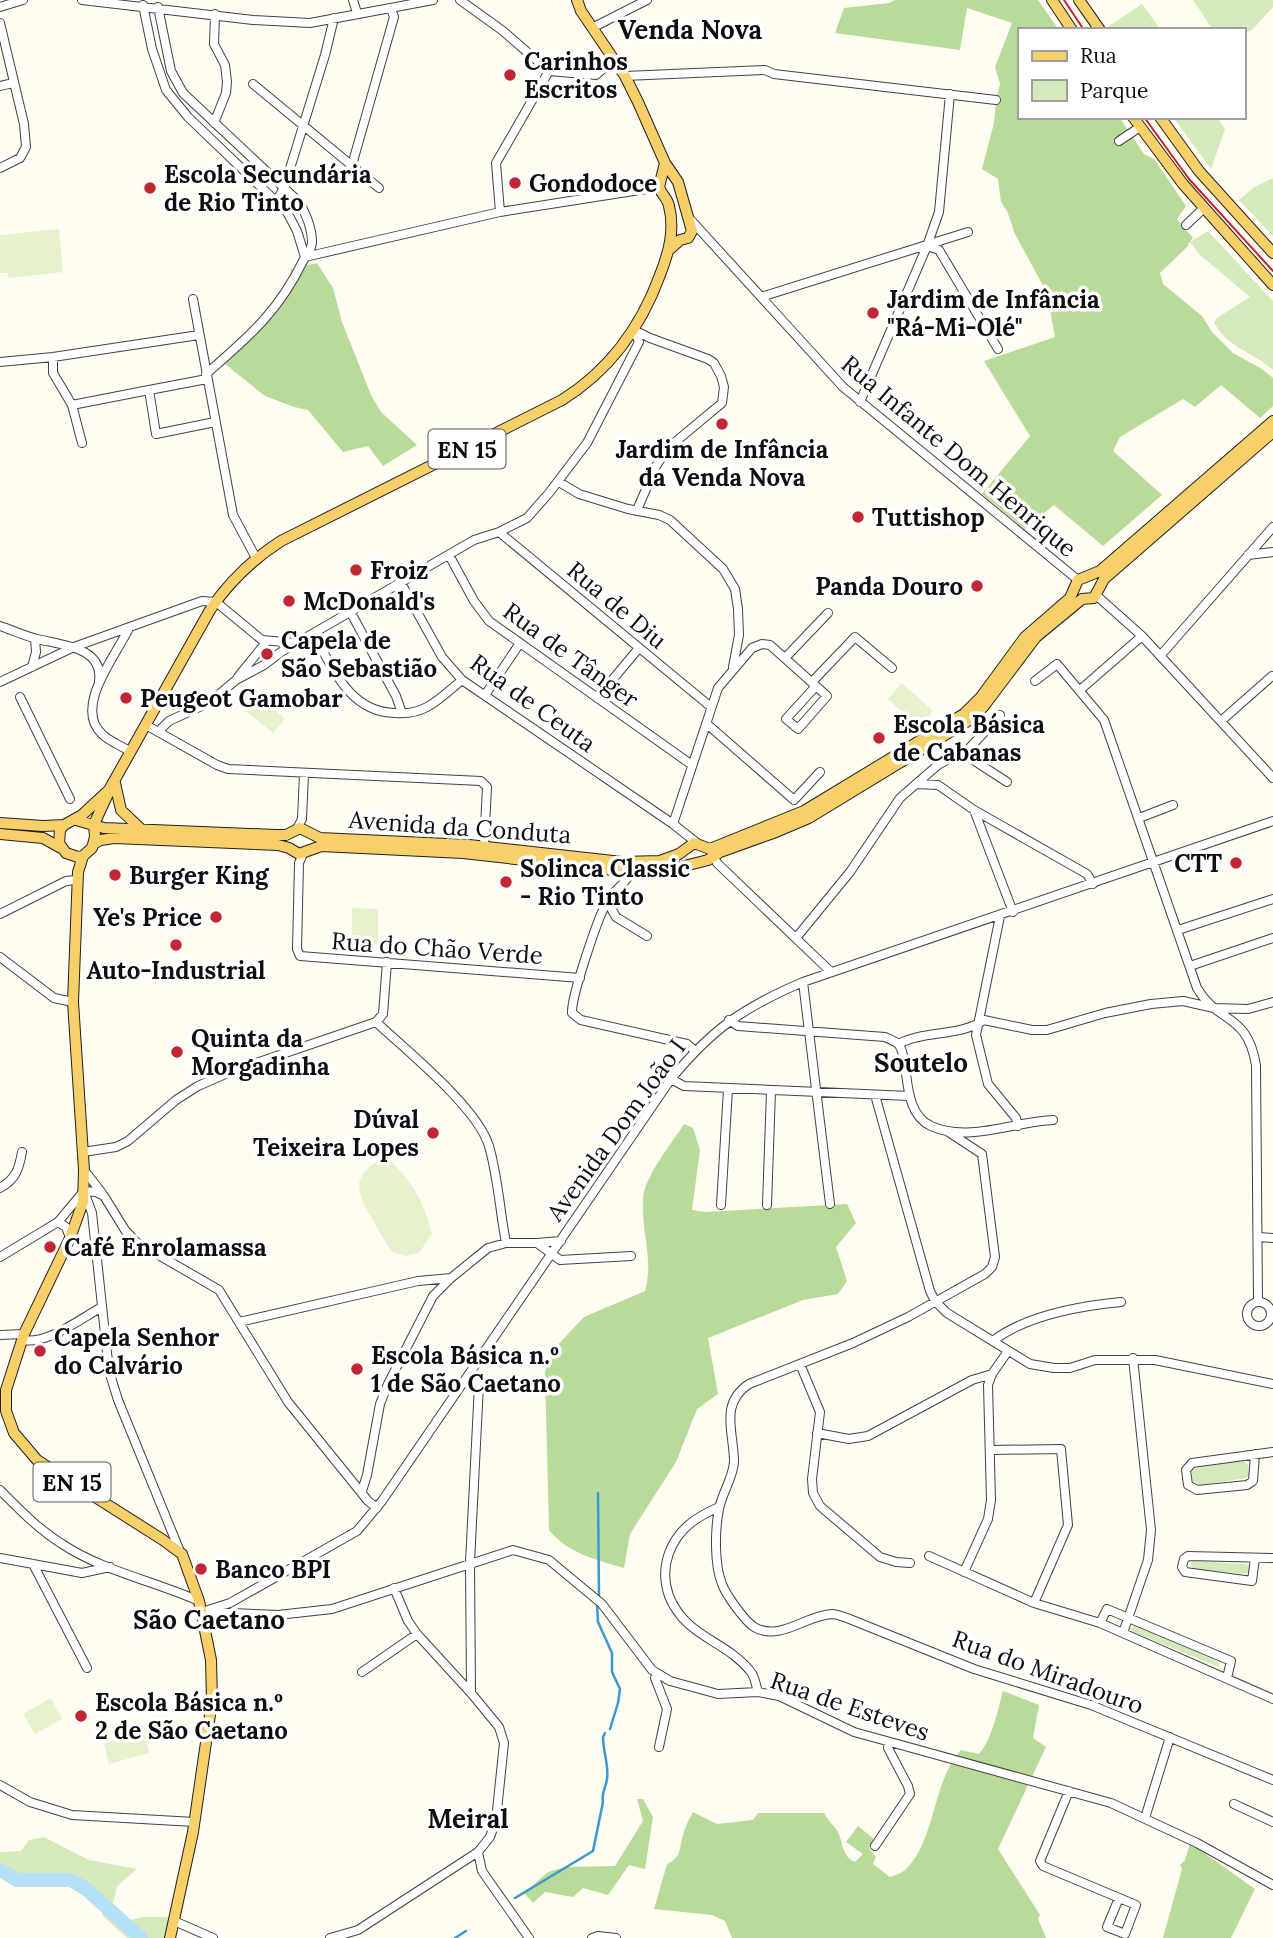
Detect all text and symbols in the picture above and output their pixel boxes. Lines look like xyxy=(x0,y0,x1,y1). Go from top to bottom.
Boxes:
district label: Venda Nova xyxy=(618,13,763,46)
legend xyxy=(1018,28,1245,119)
text: Rua xyxy=(1080,42,1117,69)
place label: Carinhos Escritos xyxy=(524,46,628,105)
marker: Carinhos Escritos xyxy=(502,67,518,83)
text: Parque xyxy=(1080,77,1148,104)
place label: Escola Secundária de Rio Tinto xyxy=(164,159,372,218)
place label: Gondodoce xyxy=(529,168,657,199)
marker: Gondodoce xyxy=(507,175,523,191)
marker: Escola Secundária de Rio Tinto xyxy=(142,180,158,196)
place label: Jardim de Infância "Rá-Mi-Olé" xyxy=(887,284,1100,343)
marker: Jardim de Infância "Rá-Mi-Olé" xyxy=(865,305,881,321)
street label: Rua Infante Dom Henrique xyxy=(835,348,1083,564)
marker: Jardim de Infância da Venda Nova xyxy=(714,416,730,432)
road number: EN 15 xyxy=(428,430,505,468)
place label: Jardim de Infância da Venda Nova xyxy=(616,434,829,493)
place label: Tuttishop xyxy=(872,502,985,533)
marker: Tuttishop xyxy=(850,509,866,525)
street label: Rua de Diu xyxy=(561,554,673,656)
place label: Froiz xyxy=(370,555,428,586)
marker: Froiz xyxy=(348,562,364,578)
place label: Panda Douro xyxy=(815,571,963,602)
marker: Panda Douro xyxy=(969,578,985,594)
place label: McDonald's xyxy=(303,586,435,617)
marker: McDonald's xyxy=(281,593,297,609)
street label: Rua de Tânger xyxy=(497,595,645,715)
place label: Capela de São Sebastião xyxy=(281,625,437,684)
marker: Capela de São Sebastião xyxy=(259,646,275,662)
street label: Rua de Ceuta xyxy=(464,647,602,759)
place label: Peugeot Gamobar xyxy=(140,683,343,714)
marker: Peugeot Gamobar xyxy=(118,690,134,706)
place label: Escola Básica de Cabanas xyxy=(893,709,1045,768)
marker: Escola Básica de Cabanas xyxy=(871,730,887,746)
street label: Avenida da Conduta xyxy=(347,804,572,850)
place label: CTT xyxy=(1174,848,1222,879)
place label: Solinca Classic - Rio Tinto xyxy=(520,853,691,912)
marker: CTT xyxy=(1228,855,1244,871)
place label: Burger King xyxy=(129,860,270,891)
marker: Burger King xyxy=(107,867,123,883)
marker: Solinca Classic - Rio Tinto xyxy=(498,874,514,890)
place label: Ye's Price xyxy=(93,902,202,933)
marker: Ye's Price xyxy=(208,909,224,925)
street label: Rua do Chão Verde xyxy=(330,925,544,971)
marker: Auto-Industrial xyxy=(168,937,184,953)
place label: Auto-Industrial xyxy=(87,955,265,986)
place label: Quinta da Morgadinha xyxy=(191,1023,330,1082)
street label: Avenida Dom João I xyxy=(539,1033,692,1228)
marker: Quinta da Morgadinha xyxy=(169,1044,185,1060)
district label: Soutelo xyxy=(874,1046,968,1079)
place label: Dúval Teixeira Lopes xyxy=(253,1104,419,1163)
marker: Dúval Teixeira Lopes xyxy=(425,1125,441,1141)
place label: Café Enrolamassa xyxy=(64,1232,267,1263)
marker: Café Enrolamassa xyxy=(42,1239,58,1255)
place label: Capela Senhor do Calvário xyxy=(54,1322,220,1381)
place label: Escola Básica n.º 1 de São Caetano xyxy=(371,1340,561,1399)
marker: Capela Senhor do Calvário xyxy=(32,1343,48,1359)
marker: Escola Básica n.º 1 de São Caetano xyxy=(349,1361,365,1377)
road number: EN 15 xyxy=(34,1462,110,1502)
place label: Banco BPI xyxy=(215,1554,331,1585)
marker: Banco BPI xyxy=(193,1561,209,1577)
district label: São Caetano xyxy=(133,1603,285,1636)
street label: Rua do Miradouro xyxy=(948,1623,1148,1721)
street label: Rua de Esteves xyxy=(766,1664,934,1748)
place label: Escola Básica n.º 2 de São Caetano xyxy=(95,1687,288,1746)
marker: Escola Básica n.º 2 de São Caetano xyxy=(73,1708,89,1724)
district label: Meiral xyxy=(427,1802,509,1835)

